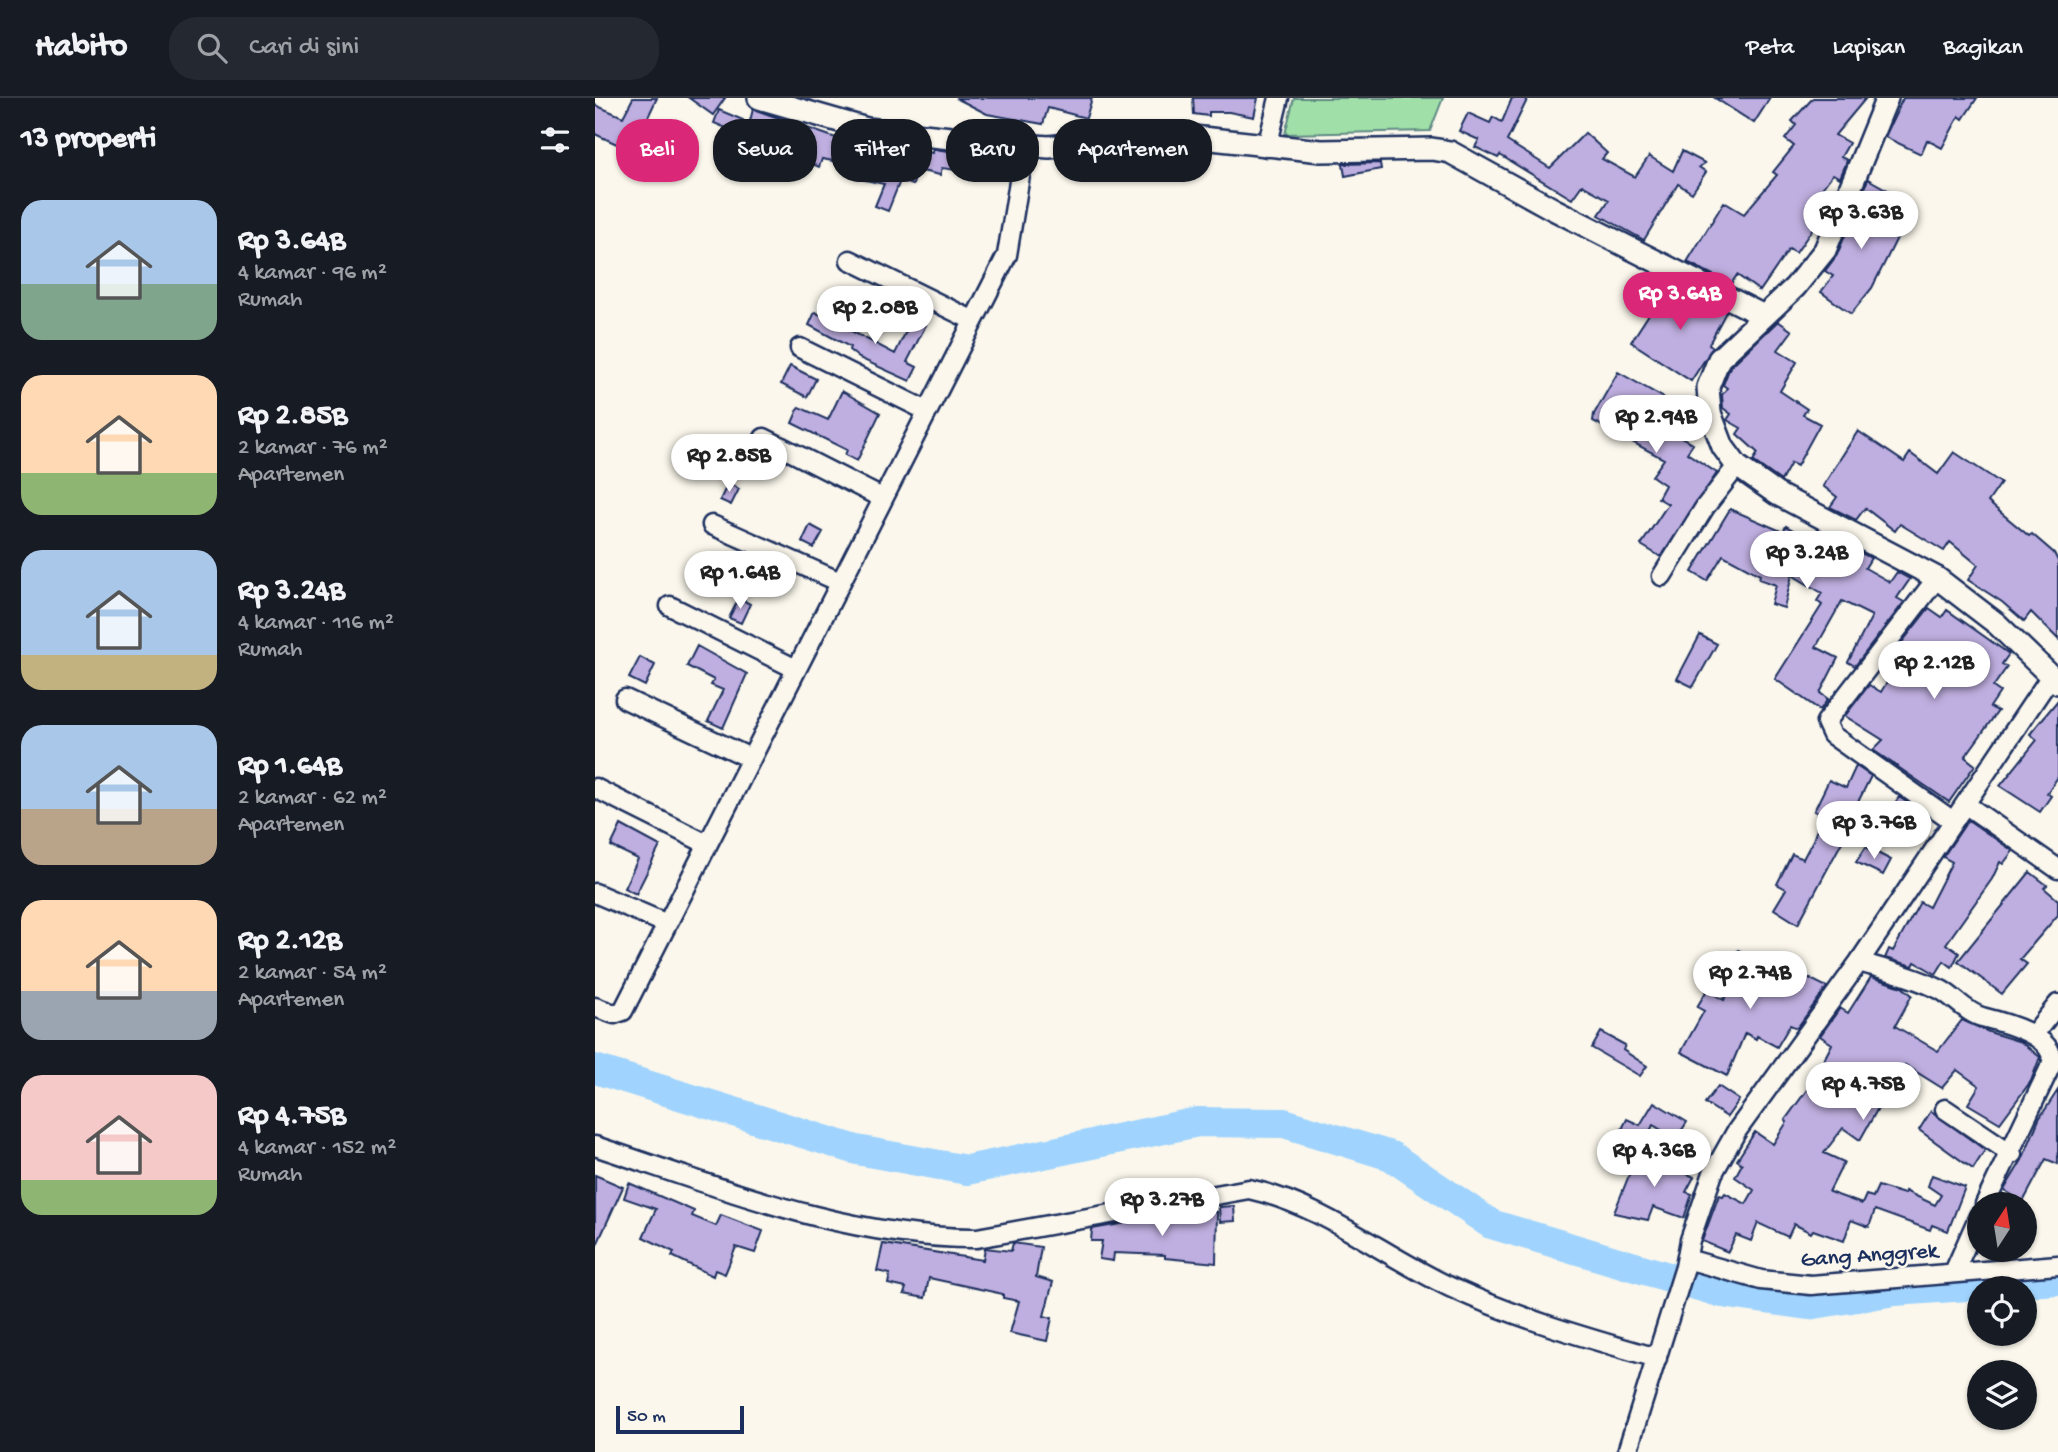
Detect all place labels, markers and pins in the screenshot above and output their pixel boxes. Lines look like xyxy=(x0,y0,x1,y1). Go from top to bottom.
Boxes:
pin: Rp 3.63B xyxy=(1789,192,1933,251)
pin: Rp 3.64B xyxy=(1608,272,1752,332)
pin: Rp 2.08B xyxy=(803,286,947,346)
pin: Rp 2.94B xyxy=(1584,396,1728,455)
pin: Rp 2.85B xyxy=(657,434,801,494)
pin: Rp 3.24B xyxy=(1735,532,1879,591)
pin: Rp 1.64B xyxy=(668,552,812,611)
pin: Rp 2.12B xyxy=(1862,642,2006,701)
pin: Rp 3.76B xyxy=(1802,802,1946,861)
pin: Rp 2.74B xyxy=(1678,951,1822,1011)
pin: Rp 4.75B xyxy=(1791,1062,1935,1122)
pin: Rp 4.36B xyxy=(1582,1130,1726,1189)
pin: Rp 3.27B xyxy=(1090,1178,1234,1238)

